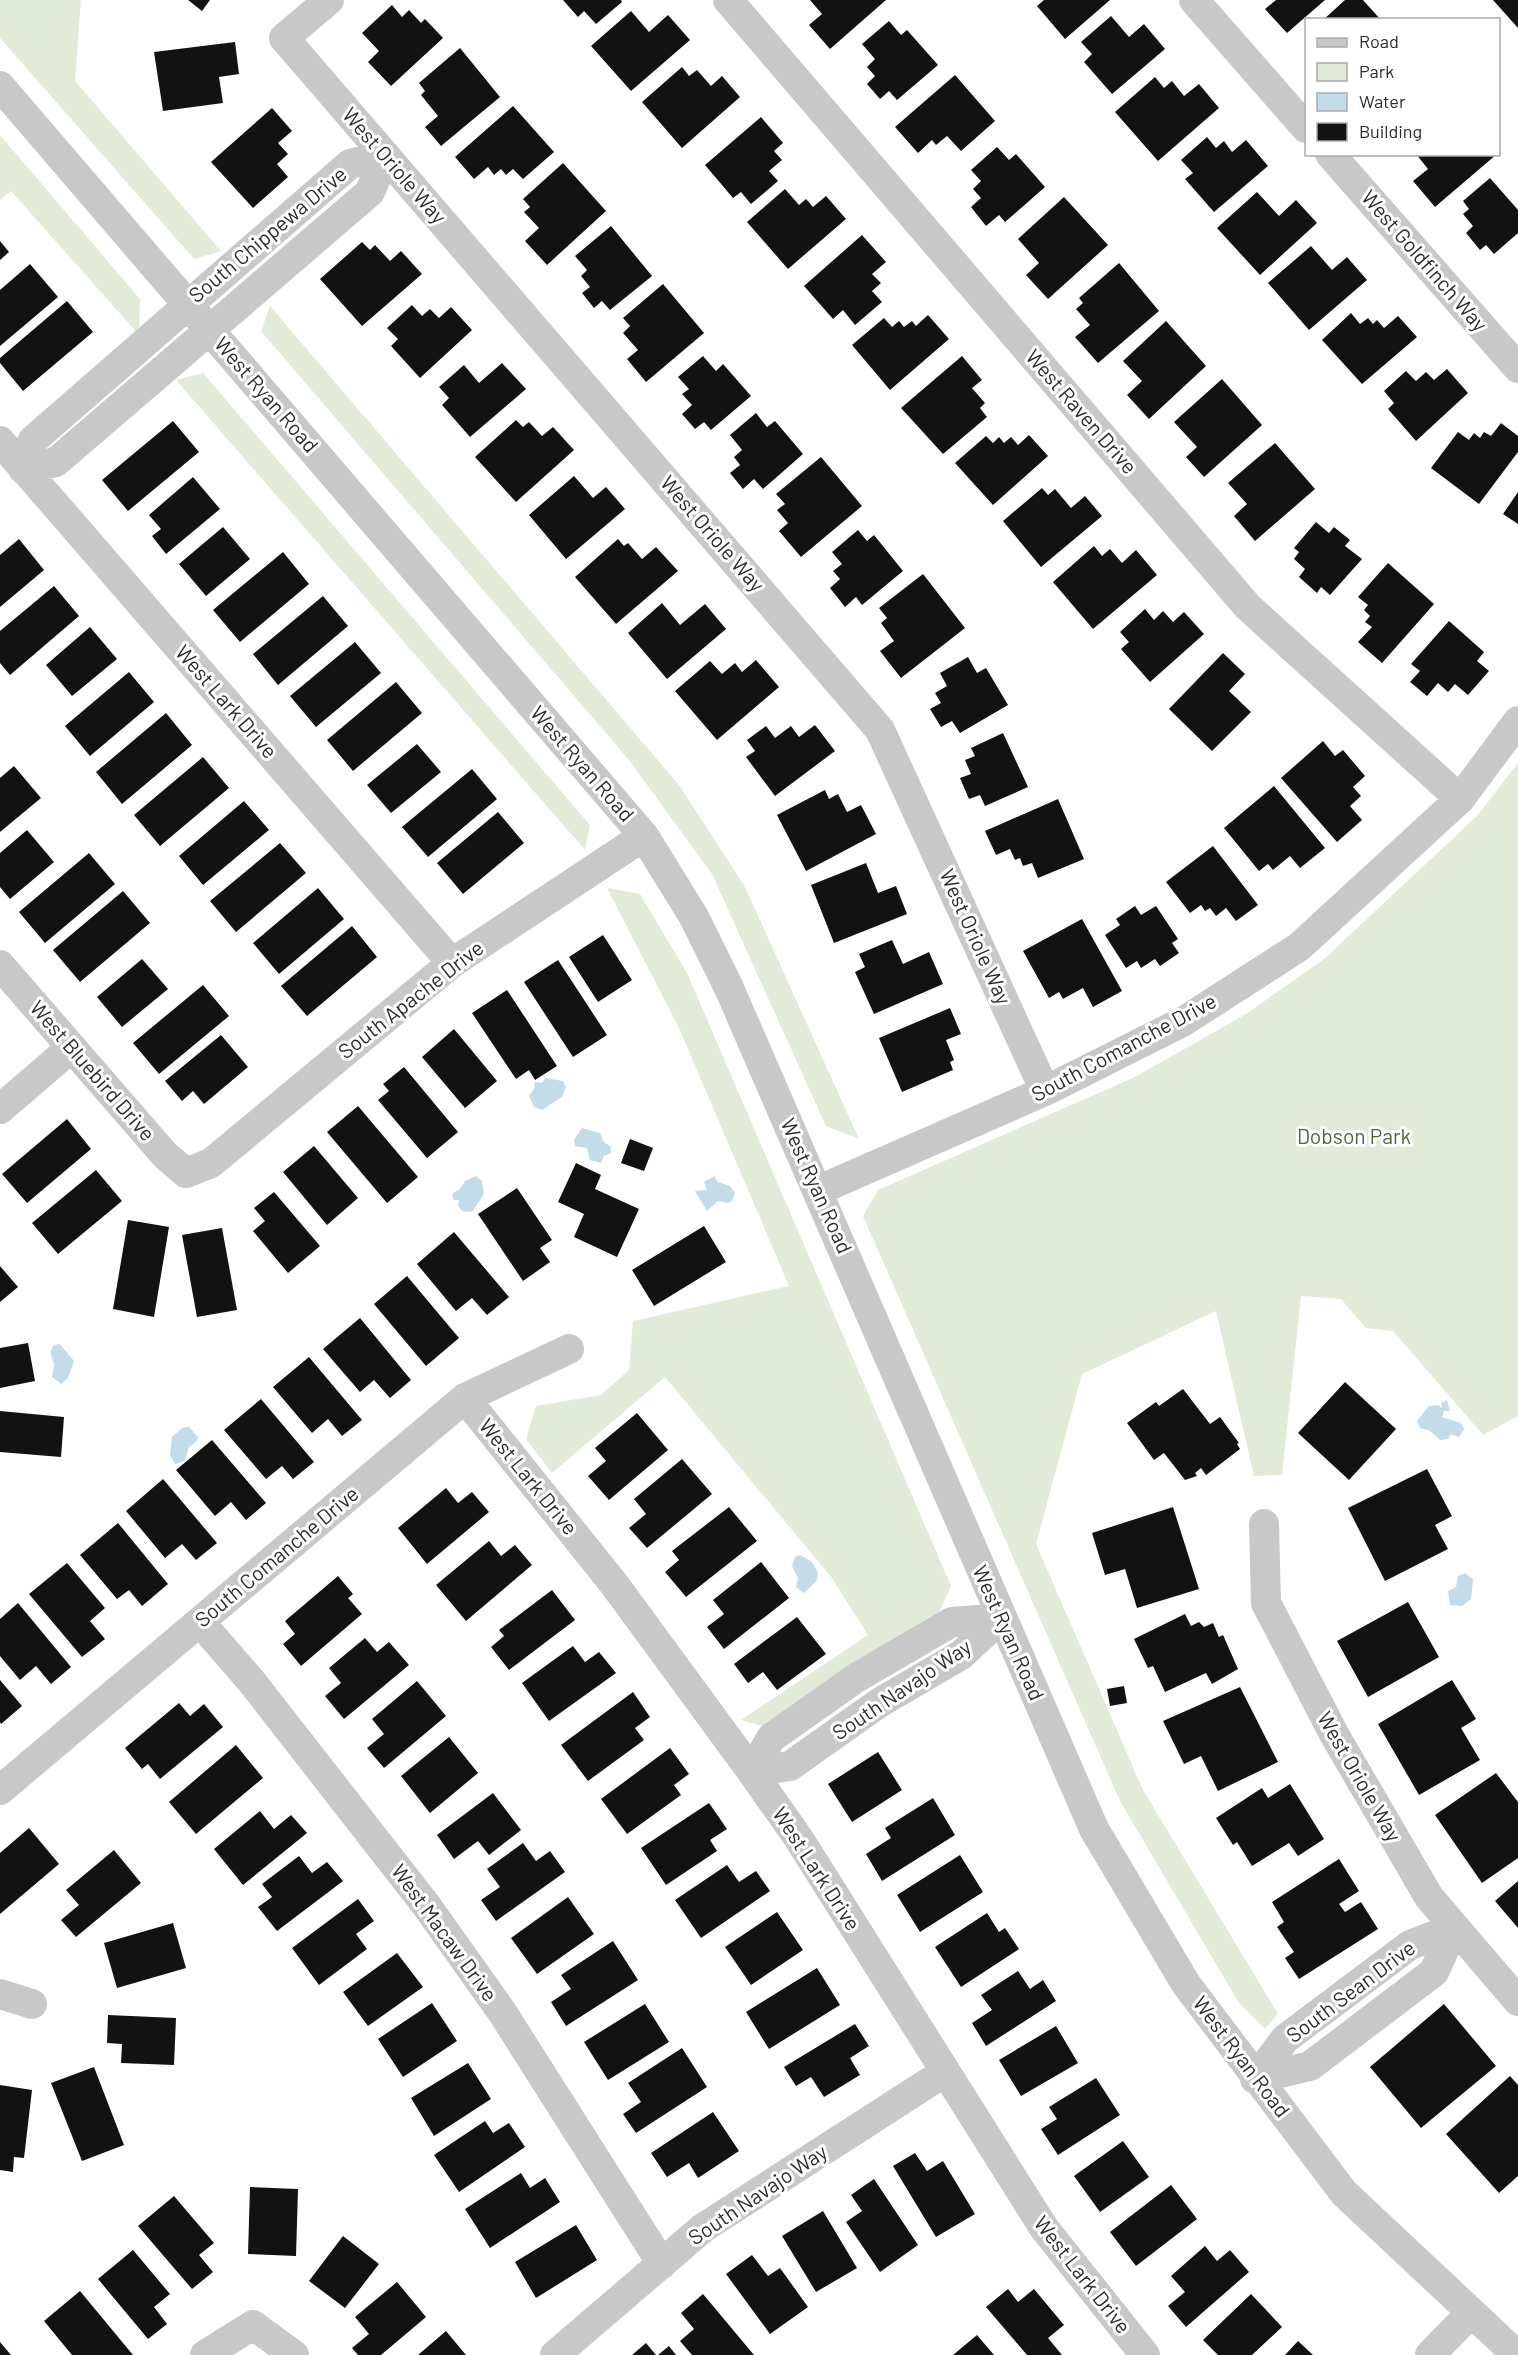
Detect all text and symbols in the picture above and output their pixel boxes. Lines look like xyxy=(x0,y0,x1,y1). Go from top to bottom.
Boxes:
legend xyxy=(1305,18,1500,156)
text: Road xyxy=(1359,30,1399,52)
text: Park xyxy=(1359,60,1394,82)
text: Water xyxy=(1359,90,1406,112)
street label: West Oriole Way xyxy=(338,102,453,228)
text: Building xyxy=(1359,120,1422,142)
street label: South Chippewa Drive xyxy=(183,161,351,307)
street label: West Goldfinch Way xyxy=(1357,184,1494,336)
street label: West Ryan Road xyxy=(210,331,324,457)
street label: West Raven Drive xyxy=(1021,344,1143,478)
street label: West Oriole Way xyxy=(656,470,771,596)
street label: West Lark Drive xyxy=(171,639,283,763)
street label: West Ryan Road xyxy=(526,700,640,826)
street label: West Oriole Way xyxy=(935,865,1018,1008)
street label: South Apache Drive xyxy=(332,934,488,1063)
street label: South Comanche Drive xyxy=(1027,987,1220,1106)
street label: West Bluebird Drive xyxy=(25,995,161,1145)
street label: West Ryan Road xyxy=(776,1114,858,1257)
park label: Dobson Park xyxy=(1297,1123,1411,1148)
street label: West Lark Drive xyxy=(475,1413,584,1539)
street label: South Comanche Drive xyxy=(189,1480,363,1632)
street label: West Ryan Road xyxy=(968,1561,1050,1704)
street label: South Navajo Way xyxy=(827,1633,976,1744)
street label: West Oriole Way xyxy=(1313,1707,1408,1846)
street label: West Lark Drive xyxy=(768,1802,866,1935)
street label: West Macaw Drive xyxy=(387,1859,503,2006)
street label: South Sean Drive xyxy=(1281,1934,1419,2047)
street label: West Ryan Road xyxy=(1188,1991,1296,2122)
street label: South Navajo Way xyxy=(683,2138,832,2249)
street label: West Lark Drive xyxy=(1030,2210,1137,2338)

